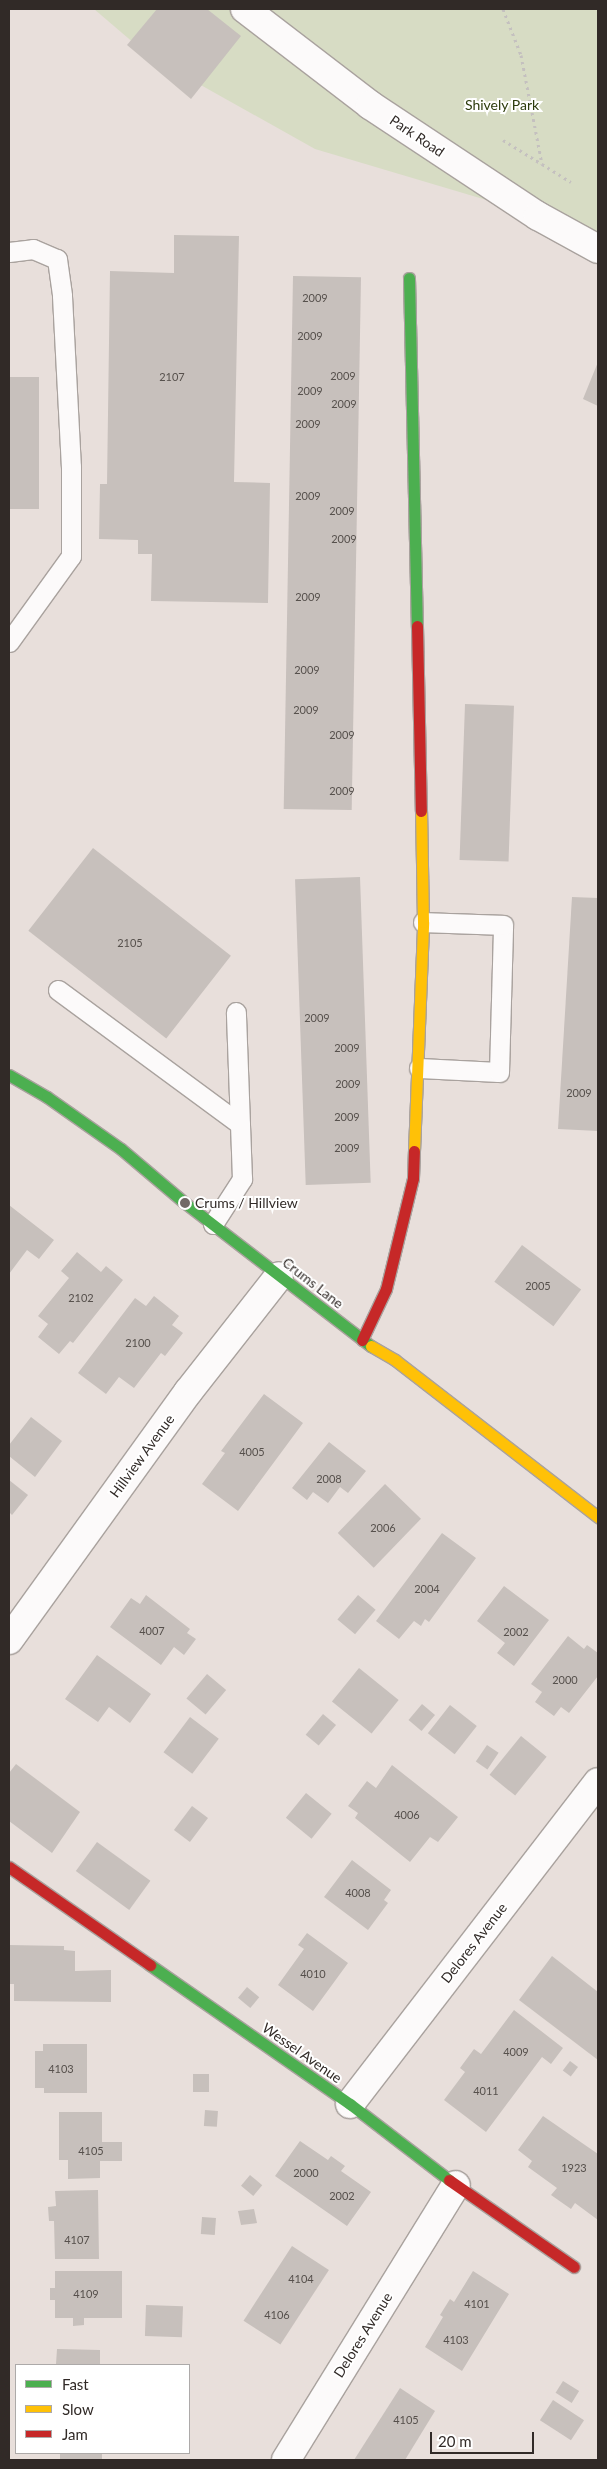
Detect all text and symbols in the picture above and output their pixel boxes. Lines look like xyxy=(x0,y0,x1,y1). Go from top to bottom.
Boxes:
park label: Shively Park xyxy=(465,97,539,113)
street label: Park Road xyxy=(387,112,447,160)
house number: 2009 xyxy=(302,291,328,305)
house number: 2009 xyxy=(297,329,323,343)
house number: 2009 xyxy=(330,369,356,383)
house number: 2107 xyxy=(159,370,185,384)
house number: 2009 xyxy=(297,384,323,398)
house number: 2009 xyxy=(331,397,357,411)
house number: 2009 xyxy=(295,417,321,431)
house number: 2009 xyxy=(295,489,321,503)
house number: 2009 xyxy=(329,504,355,518)
house number: 2009 xyxy=(331,532,357,546)
house number: 2009 xyxy=(295,590,321,604)
house number: 2009 xyxy=(294,663,320,677)
house number: 2009 xyxy=(293,703,319,717)
house number: 2009 xyxy=(329,728,355,742)
house number: 2009 xyxy=(329,784,355,798)
house number: 2105 xyxy=(117,936,143,950)
house number: 2009 xyxy=(304,1011,330,1025)
house number: 2009 xyxy=(334,1041,360,1055)
house number: 2009 xyxy=(335,1077,361,1091)
house number: 2009 xyxy=(566,1086,592,1100)
house number: 2009 xyxy=(334,1110,360,1124)
house number: 2009 xyxy=(334,1141,360,1155)
place label: Crums / Hillview xyxy=(195,1195,298,1211)
marker: Crums / Hillview xyxy=(179,1197,191,1209)
street label: Crums Lane xyxy=(279,1254,347,1312)
house number: 2005 xyxy=(525,1279,551,1293)
house number: 2102 xyxy=(68,1291,94,1305)
house number: 2100 xyxy=(125,1336,151,1350)
street label: Hillview Avenue xyxy=(106,1411,178,1501)
house number: 4005 xyxy=(239,1445,265,1459)
house number: 2008 xyxy=(316,1472,342,1486)
house number: 2006 xyxy=(370,1521,396,1535)
house number: 2004 xyxy=(414,1582,440,1596)
house number: 4007 xyxy=(139,1624,165,1638)
house number: 2002 xyxy=(503,1625,529,1639)
house number: 2000 xyxy=(552,1673,578,1687)
house number: 4006 xyxy=(394,1808,420,1822)
house number: 4008 xyxy=(345,1886,371,1900)
street label: Delores Avenue xyxy=(437,1899,511,1987)
house number: 4010 xyxy=(300,1967,326,1981)
street label: Wessel Avenue xyxy=(259,2019,345,2087)
house number: 4009 xyxy=(503,2045,529,2059)
house number: 4103 xyxy=(48,2062,74,2076)
house number: 4011 xyxy=(473,2084,499,2098)
house number: 4105 xyxy=(78,2144,104,2158)
house number: 1923 xyxy=(561,2161,587,2175)
house number: 2000 xyxy=(293,2166,319,2180)
house number: 2002 xyxy=(329,2189,355,2203)
house number: 4107 xyxy=(64,2233,90,2247)
house number: 4104 xyxy=(288,2272,314,2286)
house number: 4109 xyxy=(73,2287,99,2301)
street label: Delores Avenue xyxy=(330,2289,396,2381)
house number: 4101 xyxy=(464,2297,490,2311)
house number: 4106 xyxy=(264,2308,290,2322)
house number: 4103 xyxy=(443,2333,469,2347)
legend xyxy=(15,2364,190,2454)
text: Fast xyxy=(62,2375,89,2393)
text: Slow xyxy=(62,2400,94,2418)
house number: 4105 xyxy=(393,2413,419,2427)
scale bar xyxy=(432,2422,536,2454)
text: Jam xyxy=(62,2425,88,2443)
text: 20 m xyxy=(438,2432,472,2450)

